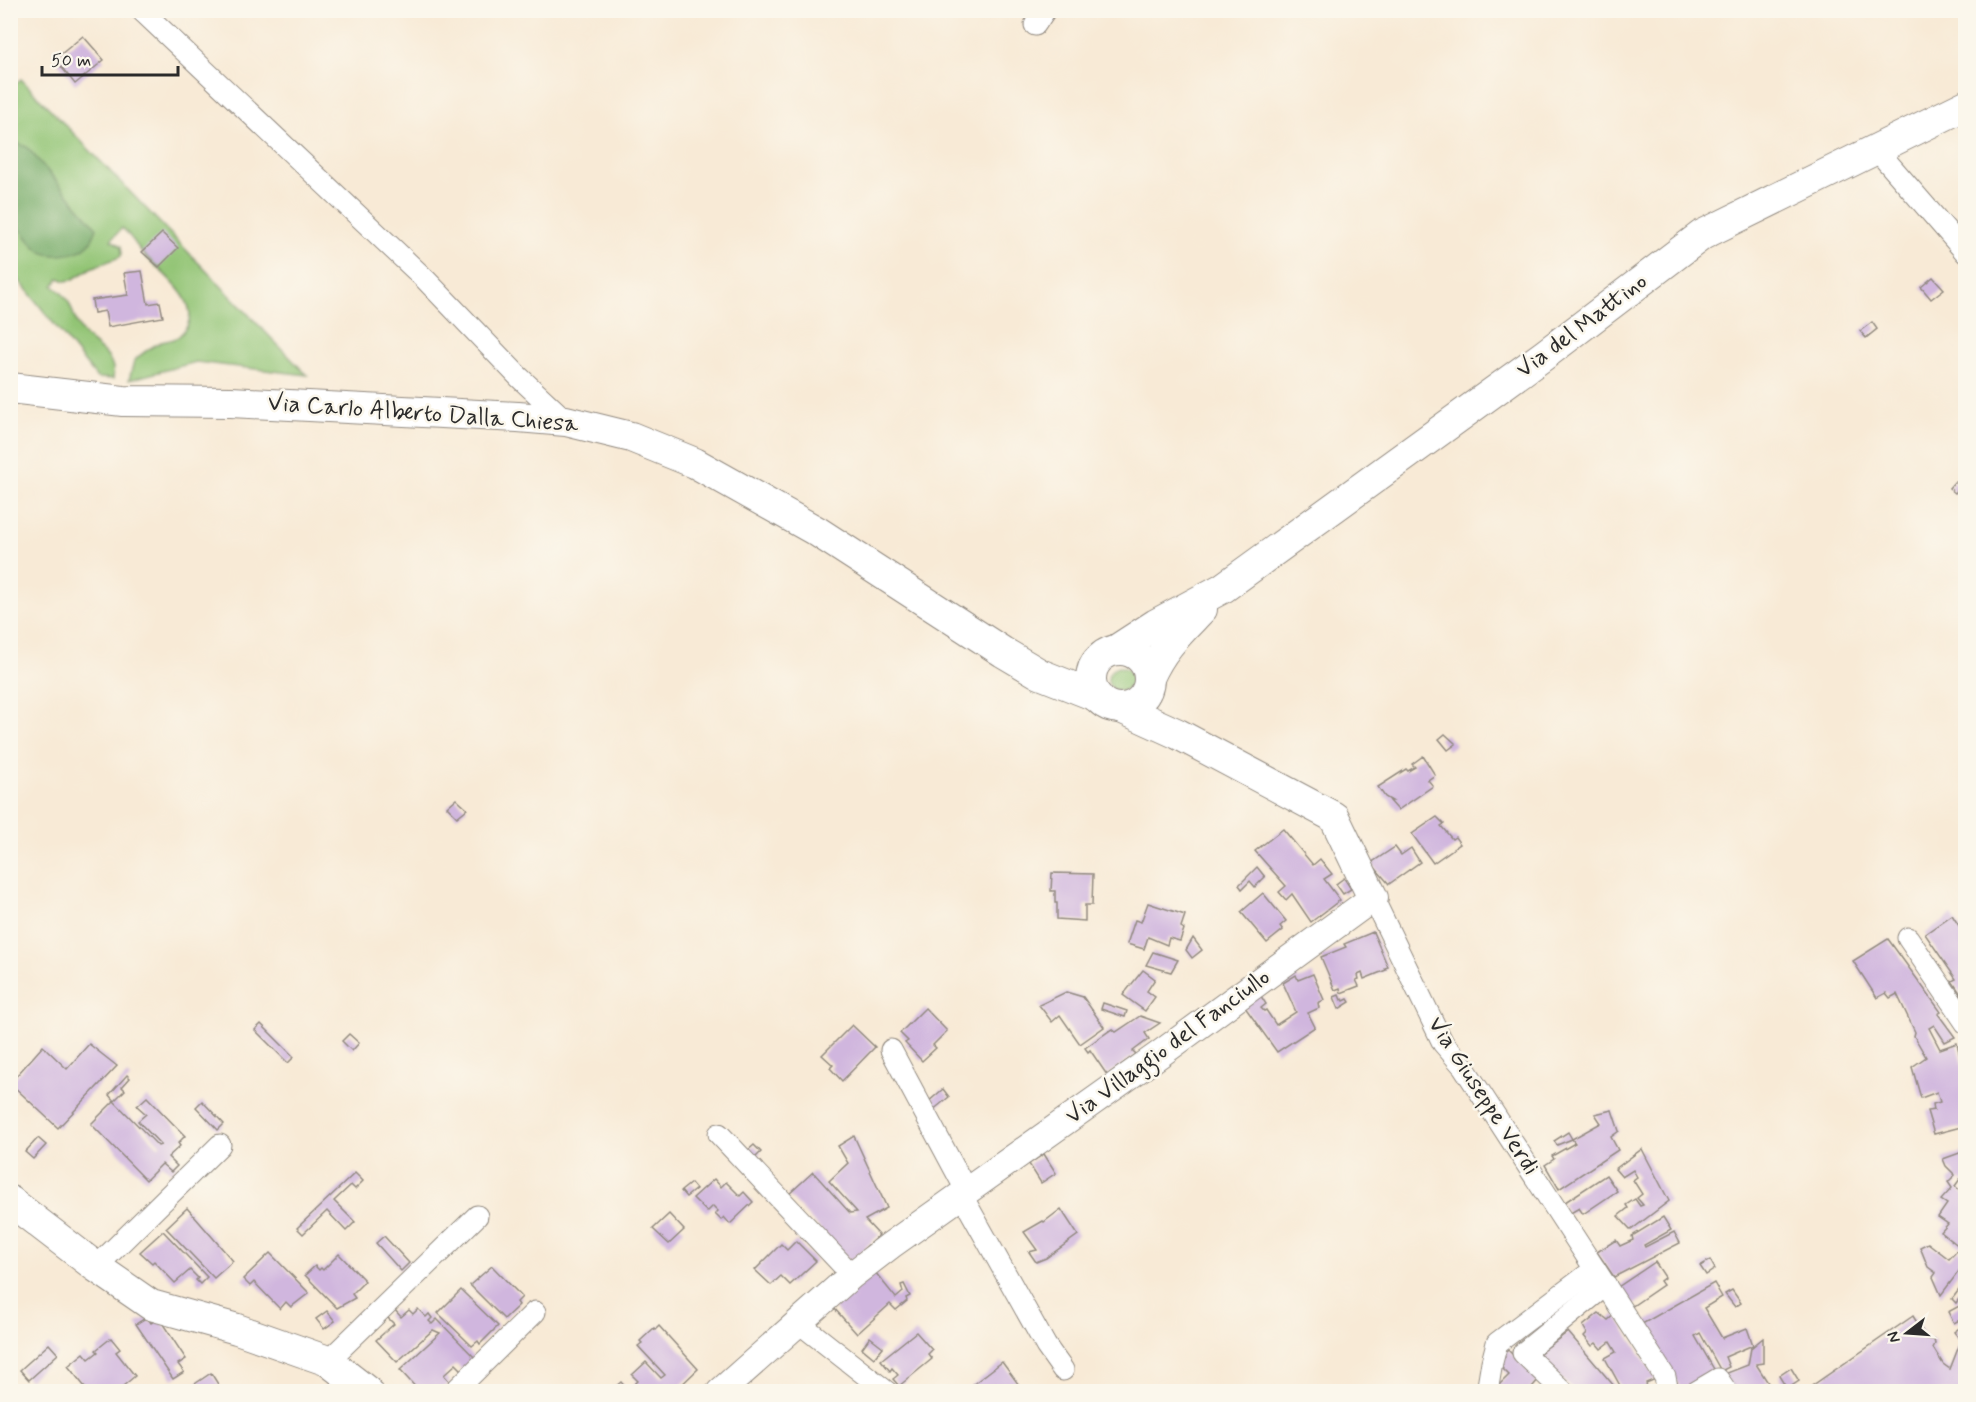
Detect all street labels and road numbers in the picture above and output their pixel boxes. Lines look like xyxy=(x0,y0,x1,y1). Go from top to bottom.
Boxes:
street label: Via del Mattino xyxy=(1510,266,1654,386)
street label: Via Carlo Alberto Dalla Chiesa xyxy=(267,388,580,440)
street label: Via Villaggio del Fanciullo xyxy=(1059,962,1278,1134)
street label: Via Giuseppe Verdi xyxy=(1420,1011,1546,1181)

